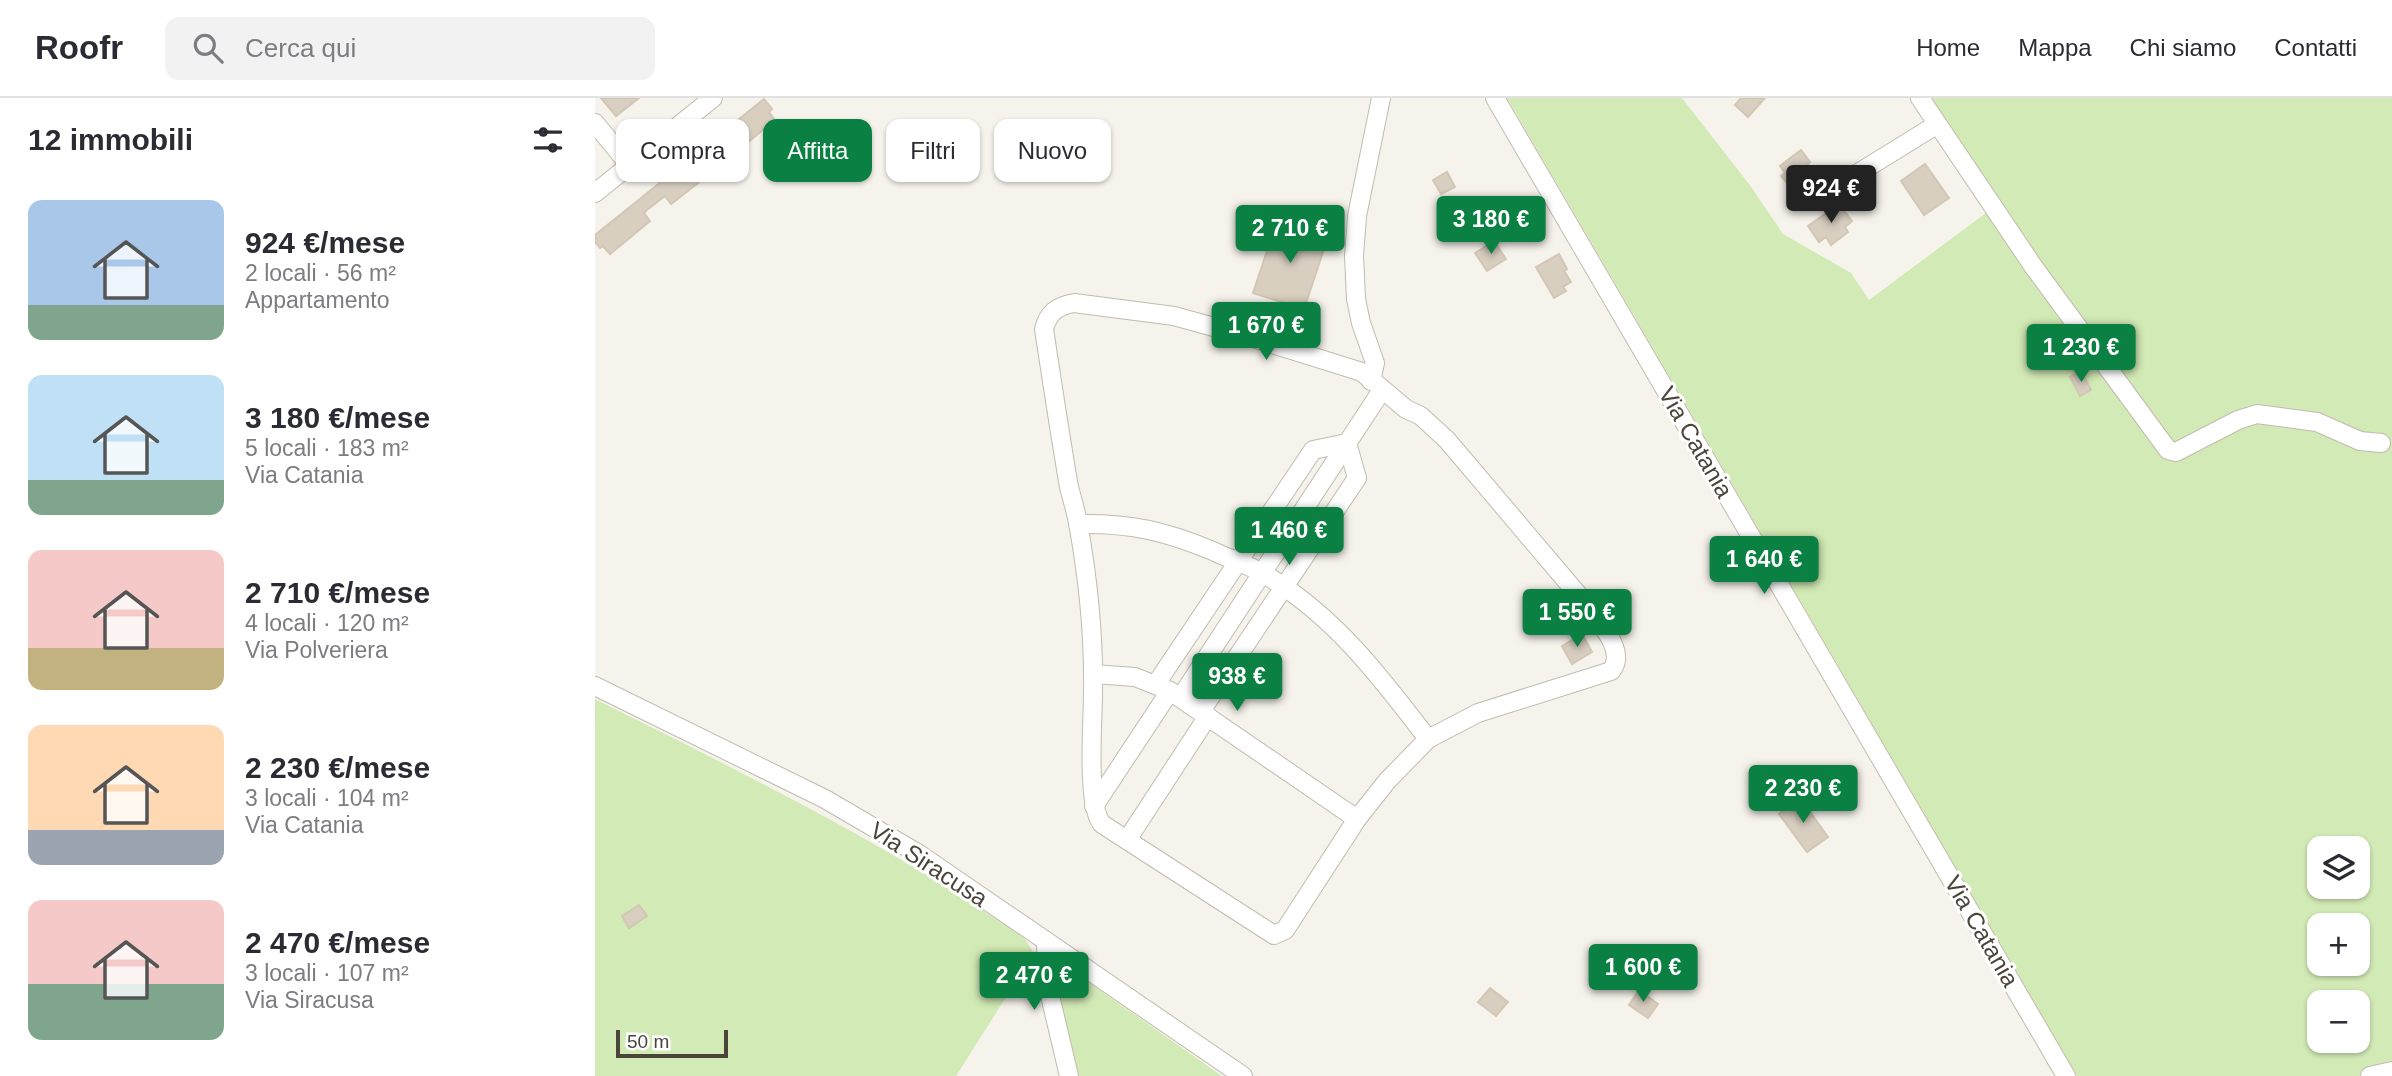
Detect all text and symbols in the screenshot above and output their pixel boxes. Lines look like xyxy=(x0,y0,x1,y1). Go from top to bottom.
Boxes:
search box xyxy=(165,17,655,80)
text: Roofr xyxy=(35,29,123,66)
icon: search xyxy=(189,29,227,67)
text: Cerca qui xyxy=(245,33,356,63)
text: Home xyxy=(1916,34,1980,61)
text: Mappa xyxy=(2018,34,2092,61)
text: Chi siamo xyxy=(2130,34,2236,61)
text: Contatti xyxy=(2274,34,2357,61)
chip: Compra xyxy=(616,119,749,182)
chip: Affitta xyxy=(763,119,872,182)
chip: Filtri xyxy=(886,119,980,182)
chip: Nuovo xyxy=(994,119,1111,182)
icon: filters xyxy=(529,121,567,159)
text: 12 immobili xyxy=(28,123,193,156)
pin: 924 € xyxy=(1782,166,1880,225)
text: 924 € xyxy=(1802,175,1860,201)
pin: 3 180 € xyxy=(1426,197,1556,256)
pin: 2 710 € xyxy=(1225,206,1355,265)
text: 3 180 € xyxy=(1453,206,1529,232)
text: 2 710 € xyxy=(1252,215,1328,241)
text: 924 €/mese xyxy=(245,226,405,259)
icon: home xyxy=(84,228,168,312)
text: 2 locali · 56 m² xyxy=(245,260,396,286)
text: Appartamento xyxy=(245,287,389,313)
pin: 1 670 € xyxy=(1201,302,1331,362)
text: 1 670 € xyxy=(1228,312,1304,338)
pin: 1 230 € xyxy=(2016,324,2146,384)
text: 1 230 € xyxy=(2043,334,2119,360)
street label: Via Catania xyxy=(1653,382,1739,503)
text: 3 180 €/mese xyxy=(245,401,430,434)
icon: home xyxy=(84,403,168,487)
text: 5 locali · 183 m² xyxy=(245,435,409,461)
text: Via Catania xyxy=(245,462,364,488)
pin: 1 460 € xyxy=(1224,508,1354,567)
text: 1 460 € xyxy=(1251,517,1327,543)
pin: 1 640 € xyxy=(1699,536,1829,596)
text: 1 640 € xyxy=(1726,546,1802,572)
text: 2 710 €/mese xyxy=(245,576,430,609)
icon: home xyxy=(84,578,168,662)
pin: 1 550 € xyxy=(1512,589,1642,649)
text: 1 550 € xyxy=(1539,599,1615,625)
text: 4 locali · 120 m² xyxy=(245,610,409,636)
text: Via Polveriera xyxy=(245,637,388,663)
pin: 938 € xyxy=(1188,654,1286,713)
text: 938 € xyxy=(1208,663,1266,689)
text: 2 230 €/mese xyxy=(245,751,430,784)
icon: home xyxy=(84,753,168,837)
pin: 2 230 € xyxy=(1738,766,1868,825)
text: 2 230 € xyxy=(1765,775,1841,801)
text: 3 locali · 104 m² xyxy=(245,785,409,811)
text: Via Catania xyxy=(245,812,364,838)
street label: Via Siracusa xyxy=(865,816,993,912)
map controls xyxy=(2307,836,2370,1053)
button: layers xyxy=(2307,836,2370,899)
street label: Via Catania xyxy=(1939,871,2025,992)
button: + xyxy=(2307,913,2370,976)
text: 2 470 €/mese xyxy=(245,926,430,959)
icon: home xyxy=(84,928,168,1012)
pin: 1 600 € xyxy=(1578,944,1708,1004)
pin: 2 470 € xyxy=(969,953,1099,1012)
text: 1 600 € xyxy=(1605,954,1681,980)
text: 3 locali · 107 m² xyxy=(245,960,409,986)
text: 2 470 € xyxy=(996,962,1072,988)
text: Via Siracusa xyxy=(245,987,374,1013)
button: − xyxy=(2307,990,2370,1053)
scale bar xyxy=(616,1027,728,1059)
text: 50 m xyxy=(627,1031,669,1052)

